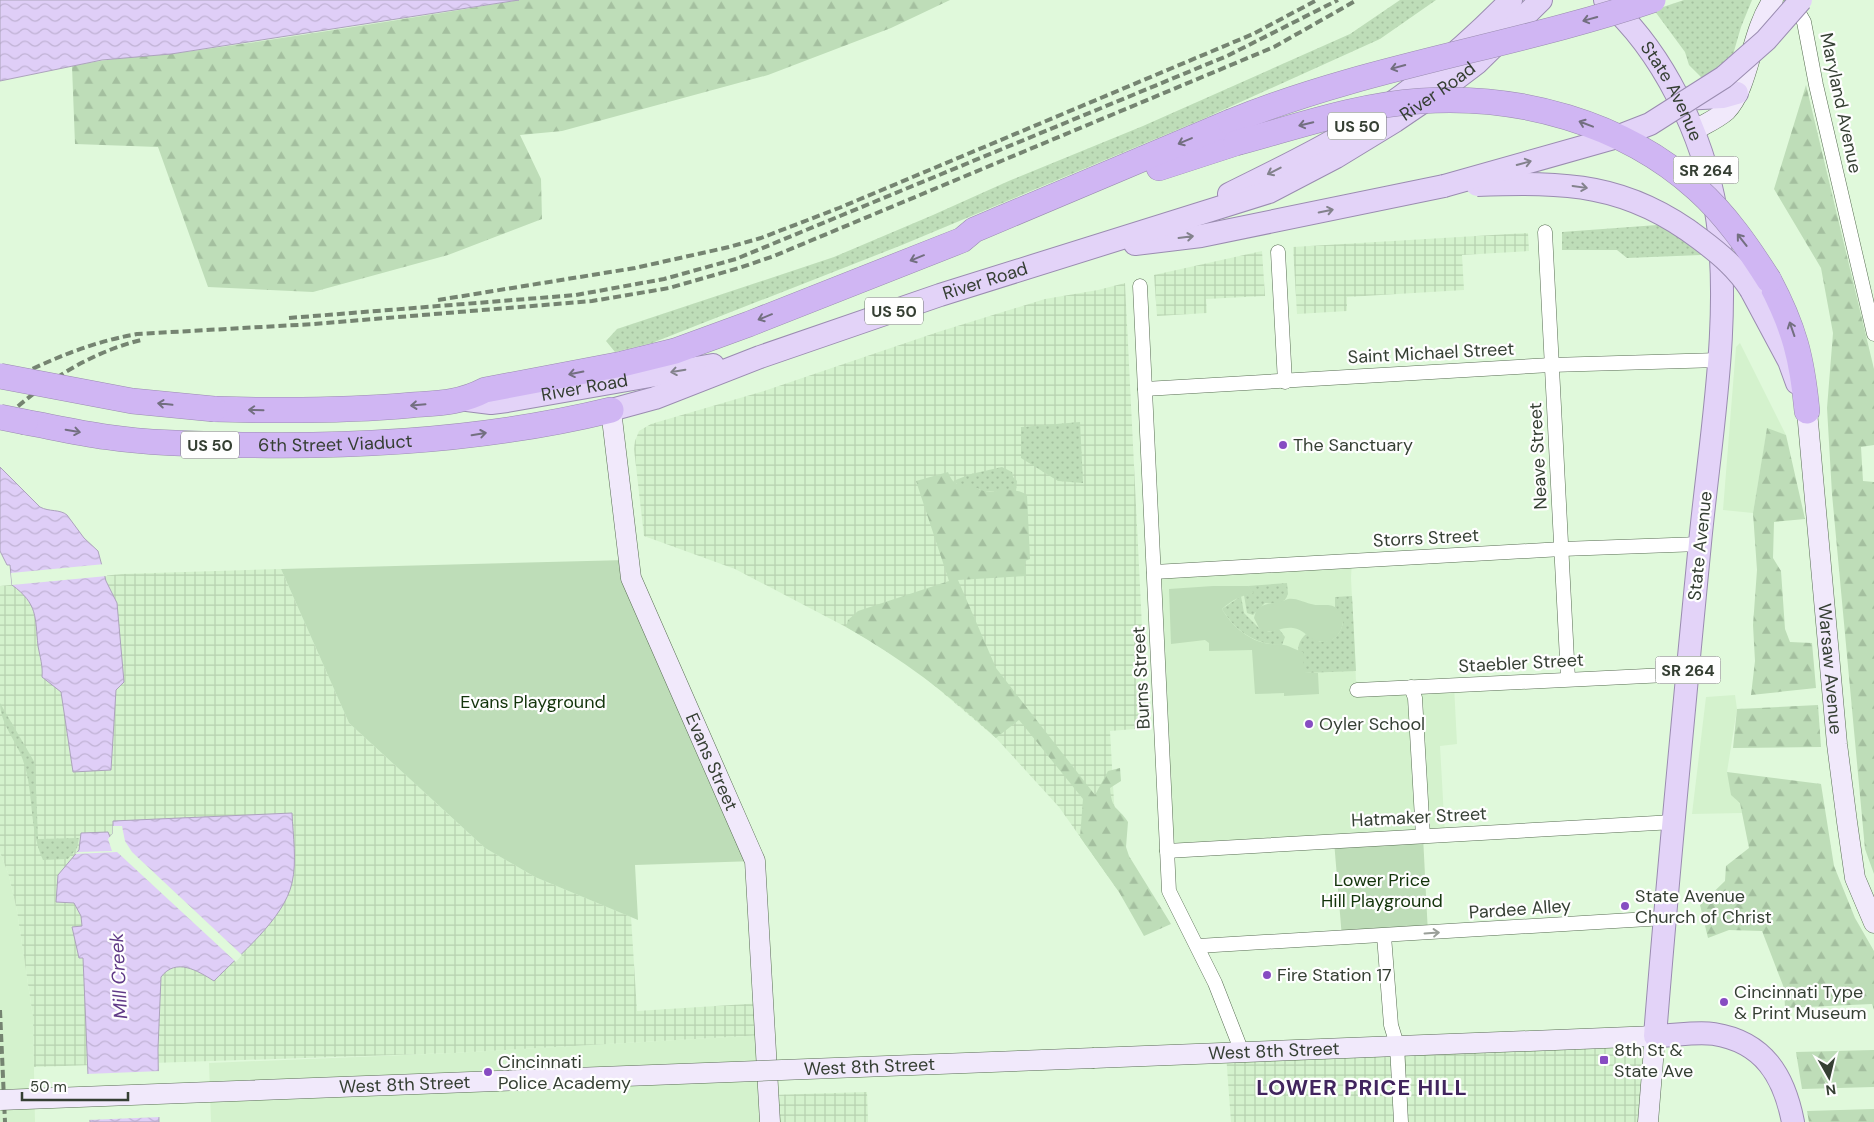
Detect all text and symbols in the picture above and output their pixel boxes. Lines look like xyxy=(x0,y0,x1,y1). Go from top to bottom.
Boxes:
one-way arrow xyxy=(1582,14,1598,24)
street label: Maryland Avenue xyxy=(1814,31,1868,175)
street label: State Avenue xyxy=(1635,36,1708,144)
street label: River Road xyxy=(1395,56,1480,126)
one-way arrow xyxy=(1391,63,1407,73)
road number: US 50 xyxy=(1328,112,1386,140)
one-way arrow xyxy=(1579,118,1594,128)
one-way arrow xyxy=(1299,120,1315,129)
one-way arrow xyxy=(1178,136,1193,146)
road number: SR 264 xyxy=(1674,156,1738,184)
one-way arrow xyxy=(1516,158,1532,167)
one-way arrow xyxy=(1267,167,1282,176)
one-way arrow xyxy=(1572,182,1588,192)
one-way arrow xyxy=(1317,206,1333,215)
one-way arrow xyxy=(1178,232,1194,242)
one-way arrow xyxy=(1737,233,1748,246)
one-way arrow xyxy=(909,254,924,263)
street label: River Road xyxy=(940,256,1031,305)
road number: US 50 xyxy=(865,298,923,324)
one-way arrow xyxy=(758,314,773,323)
one-way arrow xyxy=(1786,321,1796,337)
street label: Saint Michael Street xyxy=(1347,337,1515,369)
one-way arrow xyxy=(670,366,686,376)
street label: River Road xyxy=(539,368,630,407)
one-way arrow xyxy=(569,369,585,378)
one-way arrow xyxy=(158,399,174,409)
one-way arrow xyxy=(410,400,426,409)
street label: Neave Street xyxy=(1523,402,1553,510)
one-way arrow xyxy=(248,405,264,415)
one-way arrow xyxy=(64,426,80,436)
street label: 6th Street Viaduct xyxy=(258,429,413,457)
one-way arrow xyxy=(471,429,487,439)
road number: US 50 xyxy=(181,432,239,458)
place label: The Sanctuary xyxy=(1293,433,1413,457)
marker: The Sanctuary xyxy=(1277,439,1289,451)
street label: State Avenue xyxy=(1682,490,1718,602)
street label: Storrs Street xyxy=(1372,523,1480,553)
street label: Warsaw Avenue xyxy=(1812,602,1848,735)
street label: Burns Street xyxy=(1126,626,1156,730)
street label: Staebler Street xyxy=(1458,648,1584,678)
road number: SR 264 xyxy=(1656,656,1720,684)
park label: Evans Playground xyxy=(460,690,606,714)
street label: Evans Street xyxy=(680,709,744,814)
place label: Oyler School xyxy=(1319,712,1425,736)
marker: Oyler School xyxy=(1303,718,1315,730)
street label: Hatmaker Street xyxy=(1351,801,1487,833)
park label: Lower Price Hill Playground xyxy=(1321,868,1443,913)
place label: State Avenue Church of Christ xyxy=(1635,884,1772,929)
street label: Pardee Alley xyxy=(1468,893,1572,925)
marker: State Avenue Church of Christ xyxy=(1619,900,1631,912)
one-way arrow xyxy=(1424,929,1440,938)
water label: Mill Creek xyxy=(104,932,133,1020)
place label: Fire Station 17 xyxy=(1277,963,1392,987)
marker: Fire Station 17 xyxy=(1261,969,1273,981)
place label: Cincinnati Type & Print Museum xyxy=(1734,980,1867,1025)
marker: Cincinnati Type & Print Museum xyxy=(1718,996,1730,1008)
street label: West 8th Street xyxy=(1208,1036,1340,1066)
place label: 8th St & State Ave xyxy=(1614,1038,1693,1083)
place label: Cincinnati Police Academy xyxy=(498,1050,631,1095)
street label: West 8th Street xyxy=(803,1052,936,1081)
north arrow xyxy=(1804,1052,1854,1102)
marker: 8th St & State Ave xyxy=(1598,1054,1610,1066)
marker: Cincinnati Police Academy xyxy=(482,1066,494,1078)
scale bar xyxy=(22,1070,129,1102)
street label: West 8th Street xyxy=(339,1070,471,1099)
district label: LOWER PRICE HILL xyxy=(1256,1073,1468,1102)
text: 50 m xyxy=(30,1077,67,1097)
text: N xyxy=(1824,1080,1837,1099)

